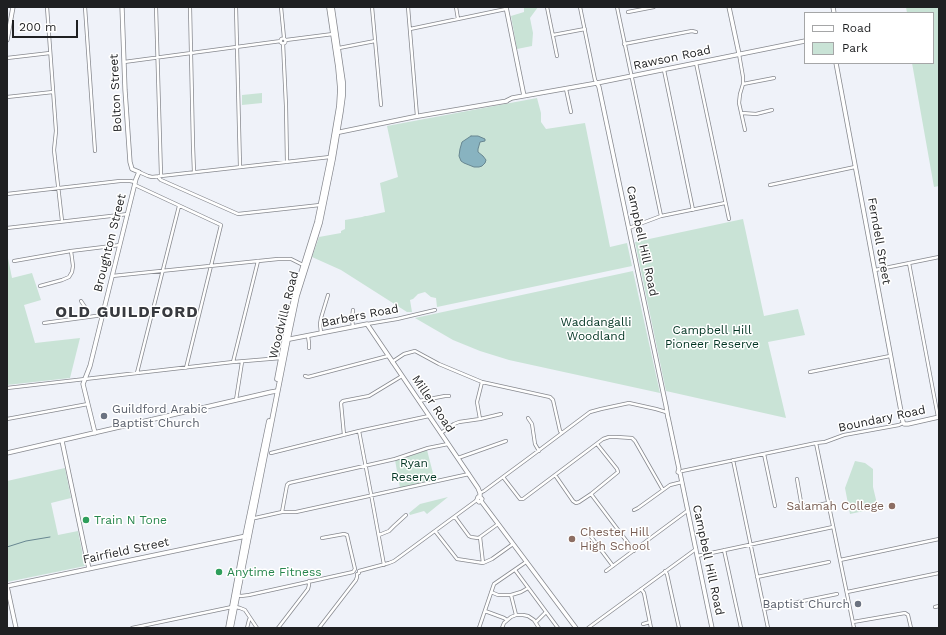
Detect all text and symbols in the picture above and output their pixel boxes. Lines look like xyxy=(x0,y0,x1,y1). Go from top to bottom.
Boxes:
scale bar xyxy=(14,12,80,38)
legend xyxy=(804,12,934,64)
text: 200 m xyxy=(19,20,56,34)
text: Road xyxy=(842,21,871,35)
text: Park xyxy=(842,41,868,55)
street label: Rawson Road xyxy=(632,43,712,73)
street label: Bolton Street xyxy=(107,54,125,132)
street label: Campbell Hill Road xyxy=(623,184,661,298)
street label: Broughton Street xyxy=(91,192,129,294)
street label: Ferndell Street xyxy=(864,196,894,286)
street label: Woodville Road xyxy=(266,270,302,360)
street label: Barbers Road xyxy=(320,301,400,331)
district label: OLD GUILDFORD xyxy=(55,302,199,322)
park label: Waddangalli Woodland xyxy=(561,315,631,343)
park label: Campbell Hill Pioneer Reserve xyxy=(665,323,759,351)
street label: Miller Road xyxy=(409,373,457,435)
place label: Guildford Arabic Baptist Church xyxy=(112,402,207,430)
street label: Boundary Road xyxy=(837,403,927,435)
marker: Guildford Arabic Baptist Church xyxy=(99,411,109,421)
park label: Ryan Reserve xyxy=(391,456,437,484)
place label: Salamah College xyxy=(786,499,884,513)
marker: Salamah College xyxy=(887,501,897,511)
street label: Campbell Hill Road xyxy=(689,503,727,617)
place label: Train N Tone xyxy=(94,513,167,527)
marker: Train N Tone xyxy=(81,515,91,525)
place label: Chester Hill High School xyxy=(580,525,650,553)
marker: Chester Hill High School xyxy=(567,534,577,544)
street label: Fairfield Street xyxy=(82,535,170,567)
place label: Anytime Fitness xyxy=(227,565,322,579)
marker: Anytime Fitness xyxy=(214,567,224,577)
place label: Baptist Church xyxy=(762,597,850,611)
marker: Baptist Church xyxy=(853,599,863,609)

